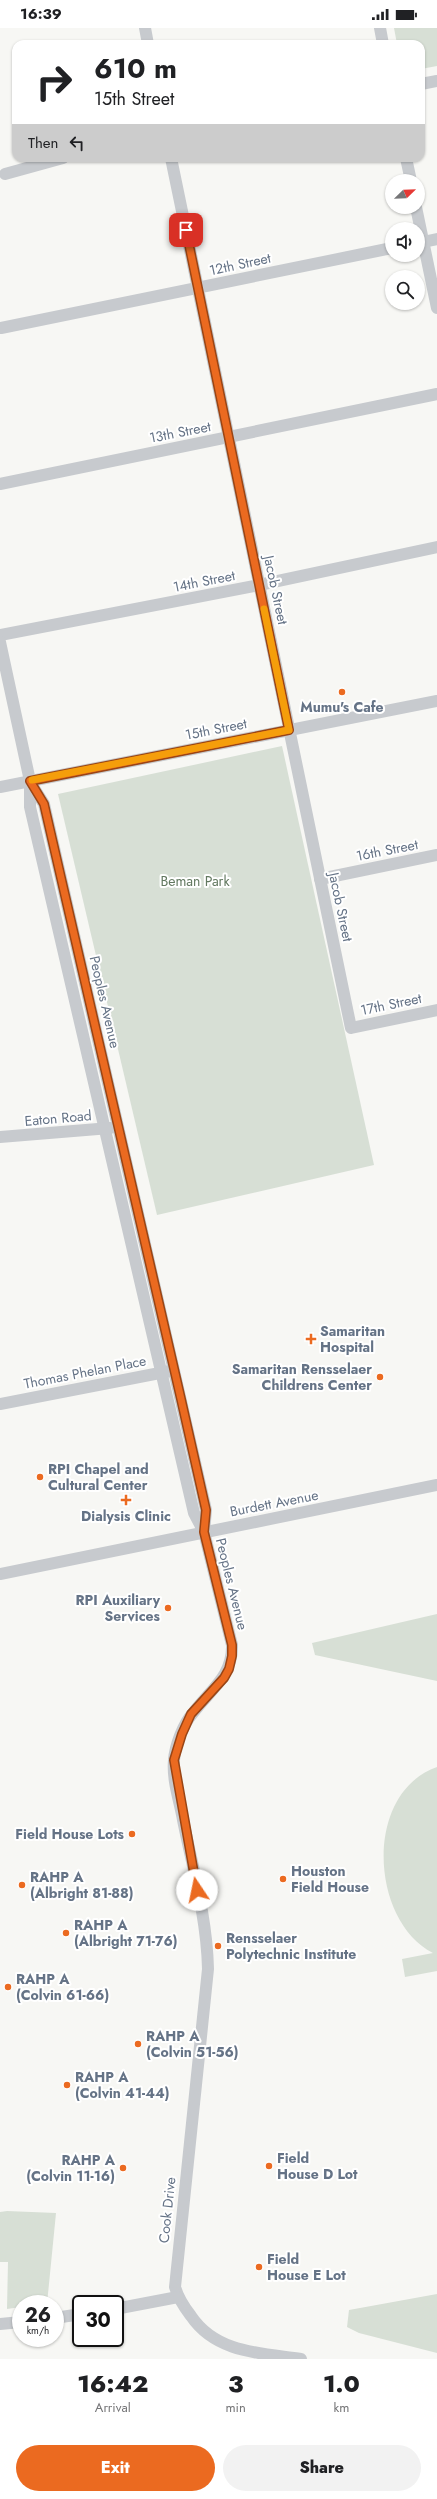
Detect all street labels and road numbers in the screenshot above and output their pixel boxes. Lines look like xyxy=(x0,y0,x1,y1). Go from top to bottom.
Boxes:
street label: 12th Street xyxy=(207,248,273,280)
street label: 13th Street xyxy=(148,416,213,448)
street label: Jacob Street xyxy=(259,552,293,627)
street label: 14th Street xyxy=(171,565,237,597)
street label: 15th Street xyxy=(183,713,249,745)
street label: 16th Street xyxy=(354,834,420,866)
street label: Jacob Street xyxy=(324,869,358,944)
street label: Peoples Avenue xyxy=(85,954,125,1050)
street label: 17th Street xyxy=(359,988,424,1020)
street label: Eaton Road xyxy=(24,1105,92,1131)
street label: Thomas Phelan Place xyxy=(22,1350,148,1394)
street label: Burdett Avenue xyxy=(228,1485,320,1521)
street label: Peoples Avenue xyxy=(211,1536,253,1632)
street label: Cook Drive xyxy=(154,2176,180,2244)

